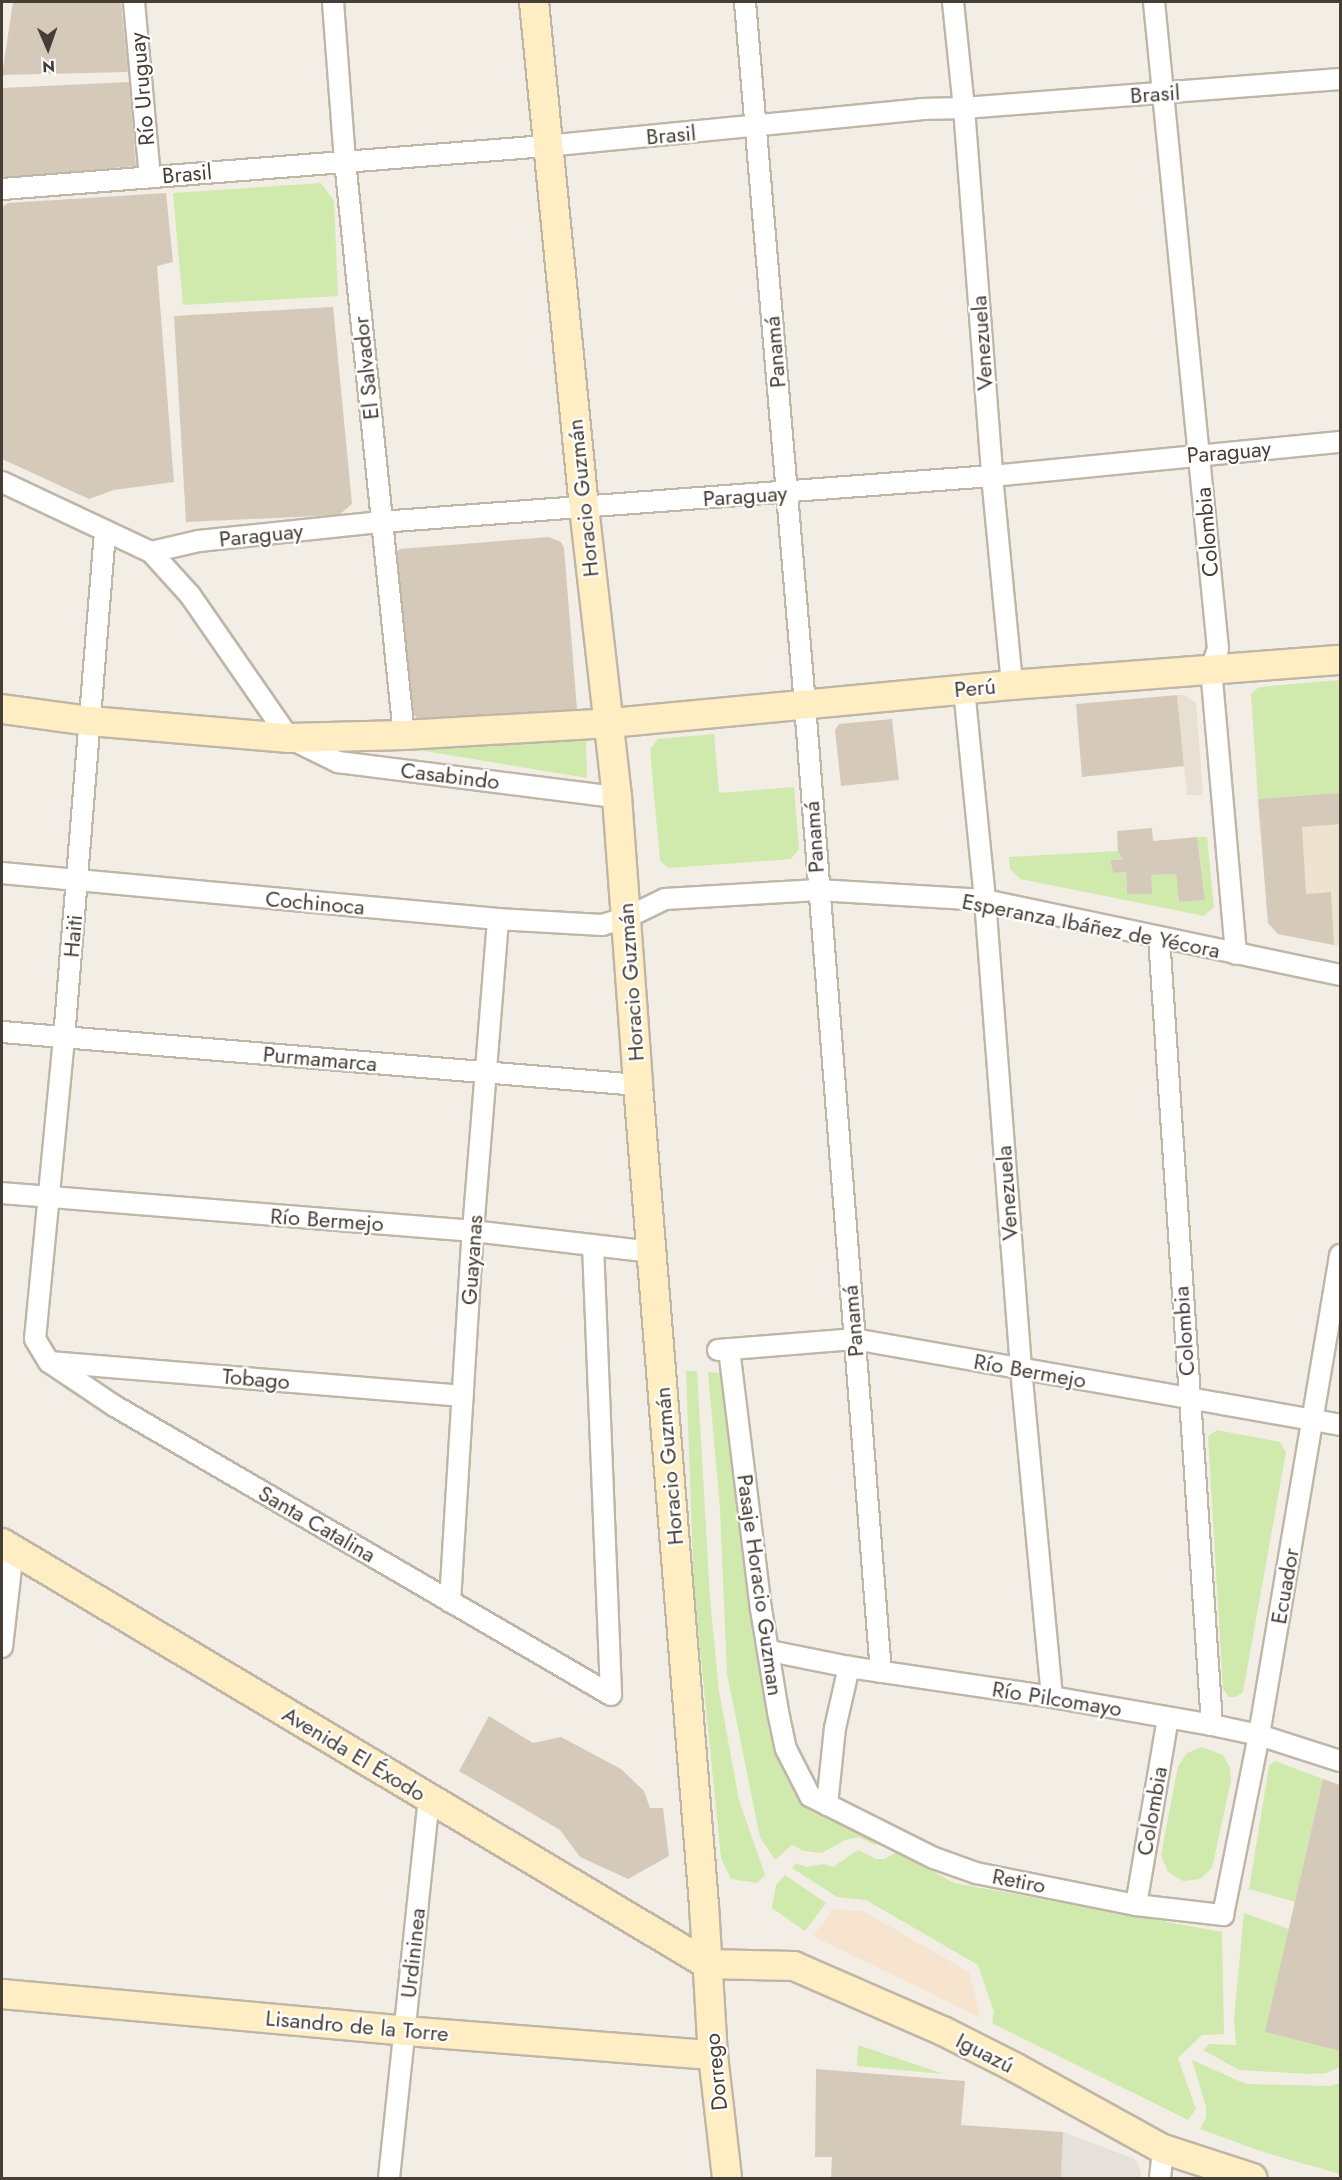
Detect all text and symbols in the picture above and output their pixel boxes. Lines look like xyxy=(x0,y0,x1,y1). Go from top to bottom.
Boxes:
north arrow xyxy=(18,18,78,78)
street label: Río Uruguay xyxy=(124,31,160,147)
text: N xyxy=(42,55,55,78)
street label: Brasil xyxy=(1129,79,1181,109)
street label: Brasil xyxy=(645,120,697,150)
street label: Brasil xyxy=(161,159,213,189)
street label: Venezuela xyxy=(966,295,998,391)
street label: El Salvador xyxy=(347,315,385,421)
street label: Panamá xyxy=(759,315,791,389)
street label: Horacio Guzmán xyxy=(562,418,604,578)
street label: Paraguay xyxy=(1186,435,1272,469)
street label: Paraguay xyxy=(702,480,788,512)
street label: Colombia xyxy=(1190,486,1224,578)
street label: Paraguay xyxy=(218,517,304,553)
street label: Perú xyxy=(953,673,997,703)
street label: Casabindo xyxy=(399,757,501,795)
street label: Panamá xyxy=(798,800,830,874)
street label: Cochinoca xyxy=(264,886,366,920)
street label: Esperanza Ibáñez de Yécora xyxy=(960,888,1222,964)
street label: Horacio Guzmán xyxy=(612,902,650,1062)
street label: Haiti xyxy=(58,913,88,959)
street label: Purmamarca xyxy=(262,1041,378,1077)
street label: Venezuela xyxy=(991,1145,1023,1241)
street label: Río Bermejo xyxy=(269,1203,385,1237)
street label: Guayanas xyxy=(456,1214,488,1306)
street label: Panamá xyxy=(837,1284,869,1358)
street label: Colombia xyxy=(1168,1285,1200,1377)
street label: Río Bermejo xyxy=(972,1348,1088,1394)
street label: Tobago xyxy=(221,1363,291,1395)
street label: Horacio Guzmán xyxy=(649,1386,689,1546)
street label: Pasaje Horacio Guzman xyxy=(731,1472,789,1698)
street label: Santa Catalina xyxy=(254,1480,380,1568)
street label: Ecuador xyxy=(1265,1546,1305,1626)
street label: Río Pilcomayo xyxy=(990,1676,1124,1722)
street label: Avenida El Éxodo xyxy=(278,1701,430,1807)
street label: Colombia xyxy=(1131,1764,1173,1858)
street label: Retiro xyxy=(990,1863,1048,1899)
street label: Urdininea xyxy=(395,1907,431,1999)
street label: Lisandro de la Torre xyxy=(264,2005,450,2047)
street label: Iguazú xyxy=(952,2027,1018,2079)
street label: Dorrego xyxy=(699,2032,733,2112)

